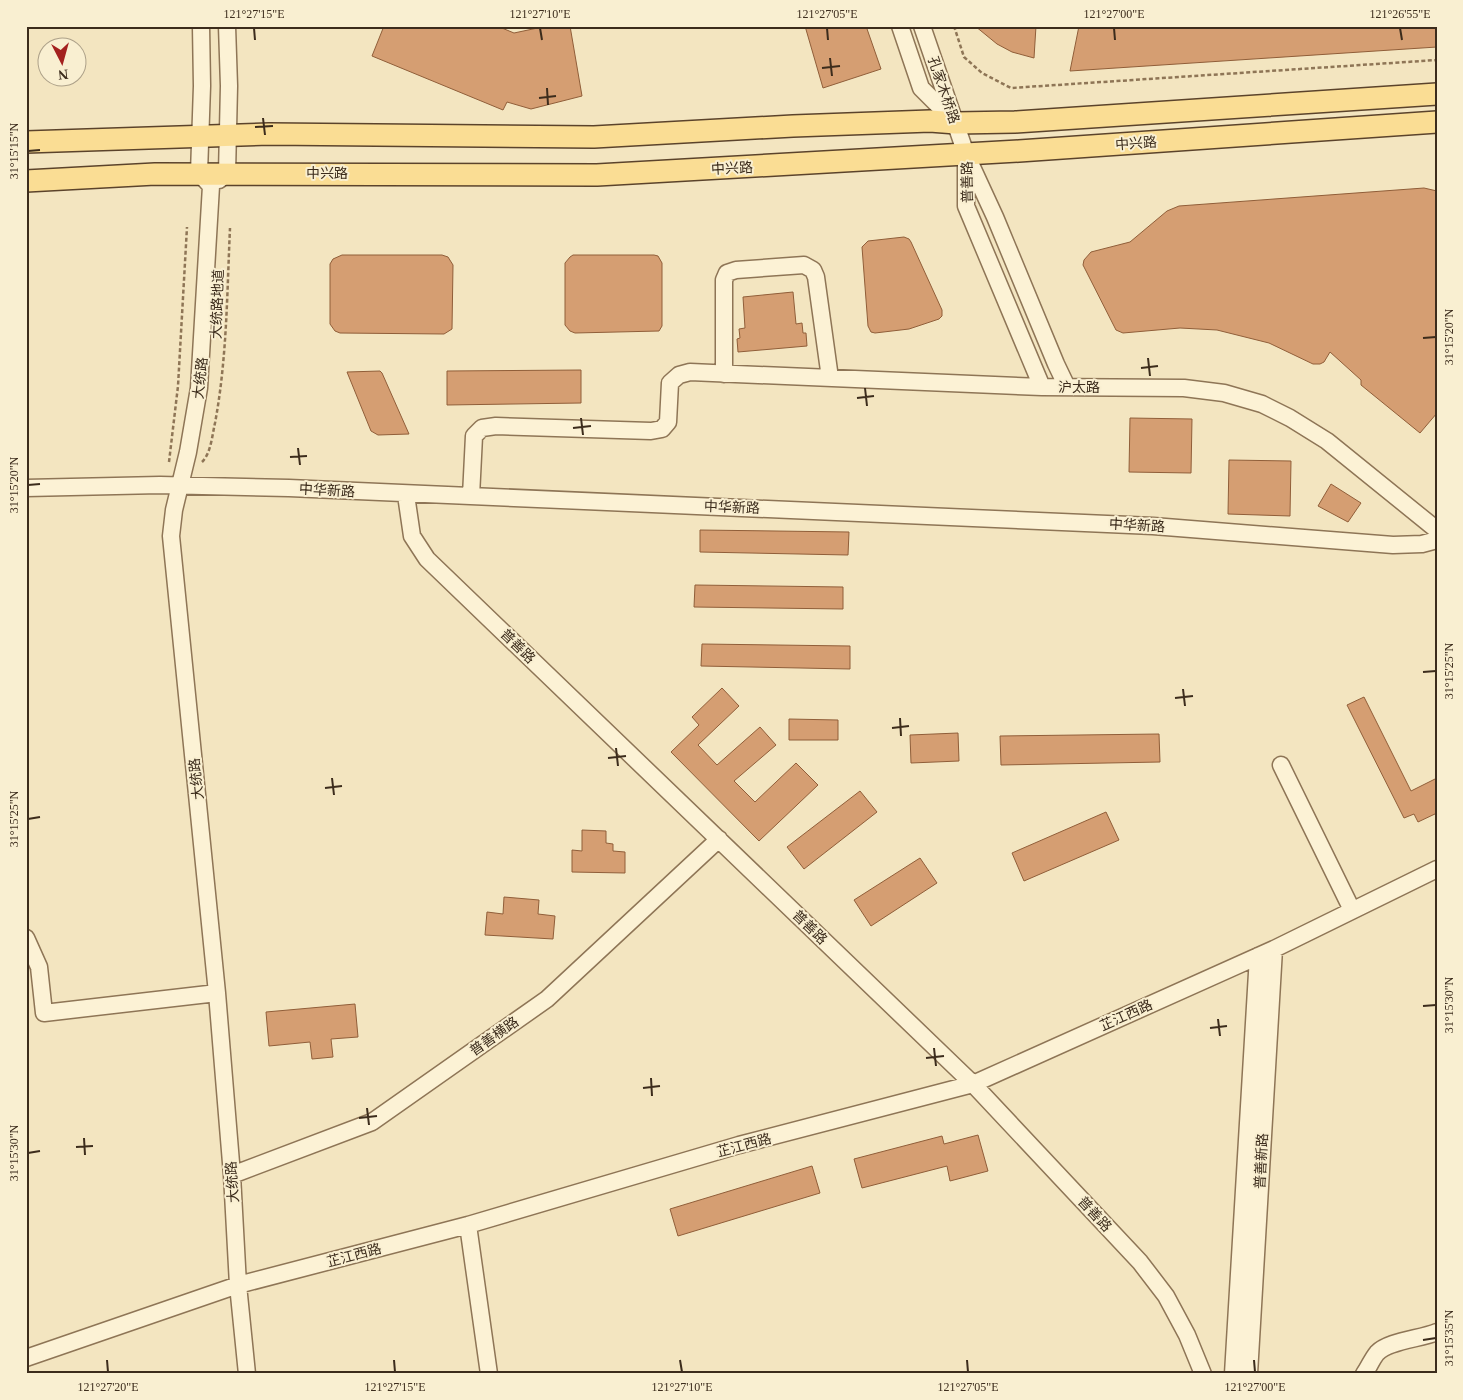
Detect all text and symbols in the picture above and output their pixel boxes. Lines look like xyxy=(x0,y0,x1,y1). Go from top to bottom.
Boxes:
text: 121°27'15"E xyxy=(223,7,285,21)
text: 121°27'10"E xyxy=(509,7,571,21)
text: 121°27'05"E xyxy=(796,7,858,21)
text: 121°27'00"E xyxy=(1083,7,1145,21)
text: 121°26'55"E xyxy=(1369,7,1431,21)
north arrow xyxy=(38,38,88,88)
street label: 孔家木桥路 xyxy=(925,54,963,126)
text: N xyxy=(57,66,69,82)
text: 31°15'15"N xyxy=(7,122,21,179)
street label: 中兴路 xyxy=(1115,135,1158,152)
street label: 中兴路 xyxy=(711,160,753,177)
street label: 普善路 xyxy=(960,161,975,203)
street label: 中兴路 xyxy=(306,166,348,181)
street label: 大统路地道 xyxy=(208,269,226,339)
text: 31°15'20"N xyxy=(1442,308,1456,365)
street label: 大统路 xyxy=(190,356,210,400)
street label: 沪太路 xyxy=(1058,380,1100,395)
text: 31°15'20"N xyxy=(7,456,21,513)
street label: 中华新路 xyxy=(299,481,355,499)
street label: 中华新路 xyxy=(704,498,760,516)
street label: 中华新路 xyxy=(1109,516,1165,534)
street label: 普善路 xyxy=(497,626,538,666)
text: 31°15'25"N xyxy=(1442,642,1456,699)
street label: 大统路 xyxy=(186,757,206,801)
text: 31°15'25"N xyxy=(7,790,21,847)
street label: 普善路 xyxy=(789,907,830,947)
text: 31°15'30"N xyxy=(1442,976,1456,1033)
street label: 芷江西路 xyxy=(1098,997,1155,1034)
street label: 普善横路 xyxy=(467,1014,522,1059)
text: 31°15'30"N xyxy=(7,1124,21,1181)
street label: 芷江西路 xyxy=(715,1131,773,1160)
street label: 普善新路 xyxy=(1253,1133,1270,1189)
street label: 大统路 xyxy=(223,1160,241,1204)
street label: 普善路 xyxy=(1075,1194,1114,1235)
street label: 芷江西路 xyxy=(325,1241,383,1270)
text: 31°15'35"N xyxy=(1442,1309,1456,1366)
text: 121°27'20"E xyxy=(77,1380,139,1394)
text: 121°27'15"E xyxy=(364,1380,426,1394)
text: 121°27'10"E xyxy=(651,1380,713,1394)
text: 121°27'05"E xyxy=(937,1380,999,1394)
text: 121°27'00"E xyxy=(1224,1380,1286,1394)

